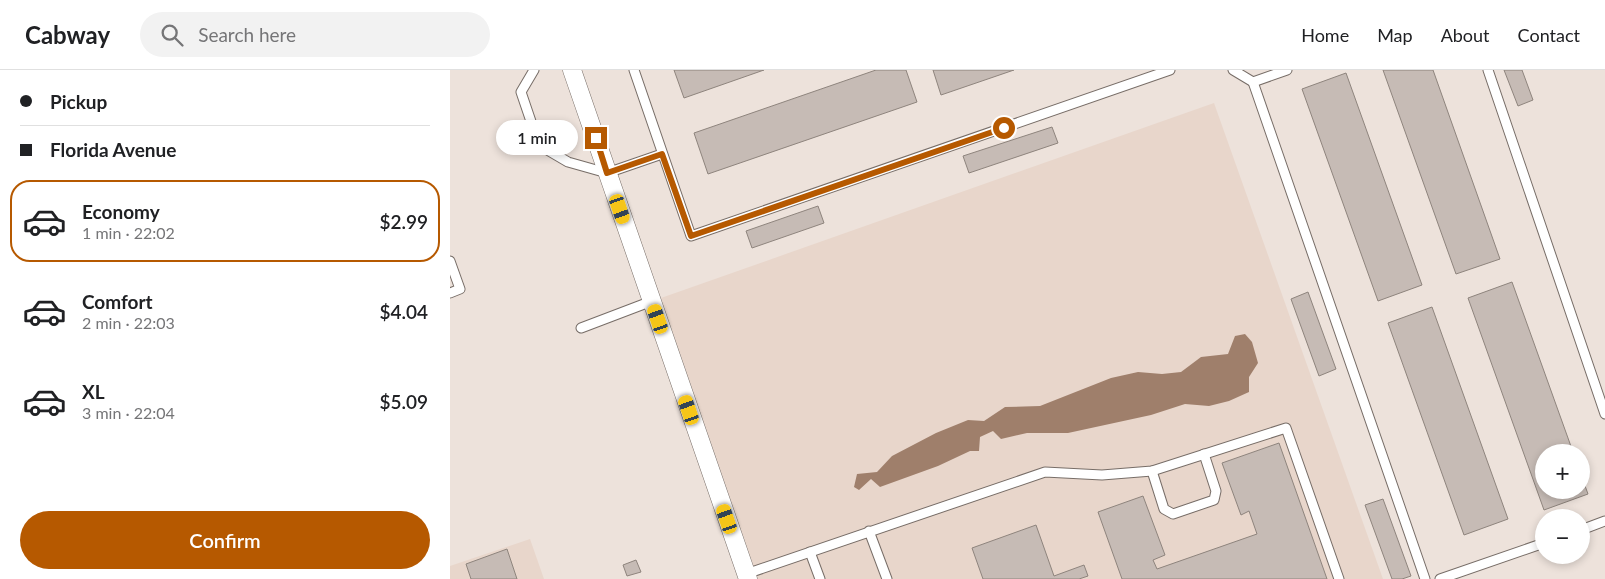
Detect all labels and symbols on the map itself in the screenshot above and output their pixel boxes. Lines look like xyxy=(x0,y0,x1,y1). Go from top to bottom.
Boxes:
route start xyxy=(993,117,1015,139)
callout: 1 min xyxy=(496,120,578,156)
route end xyxy=(585,127,607,149)
car xyxy=(608,192,631,226)
car xyxy=(646,302,669,336)
car xyxy=(677,393,700,427)
car xyxy=(715,502,738,536)

